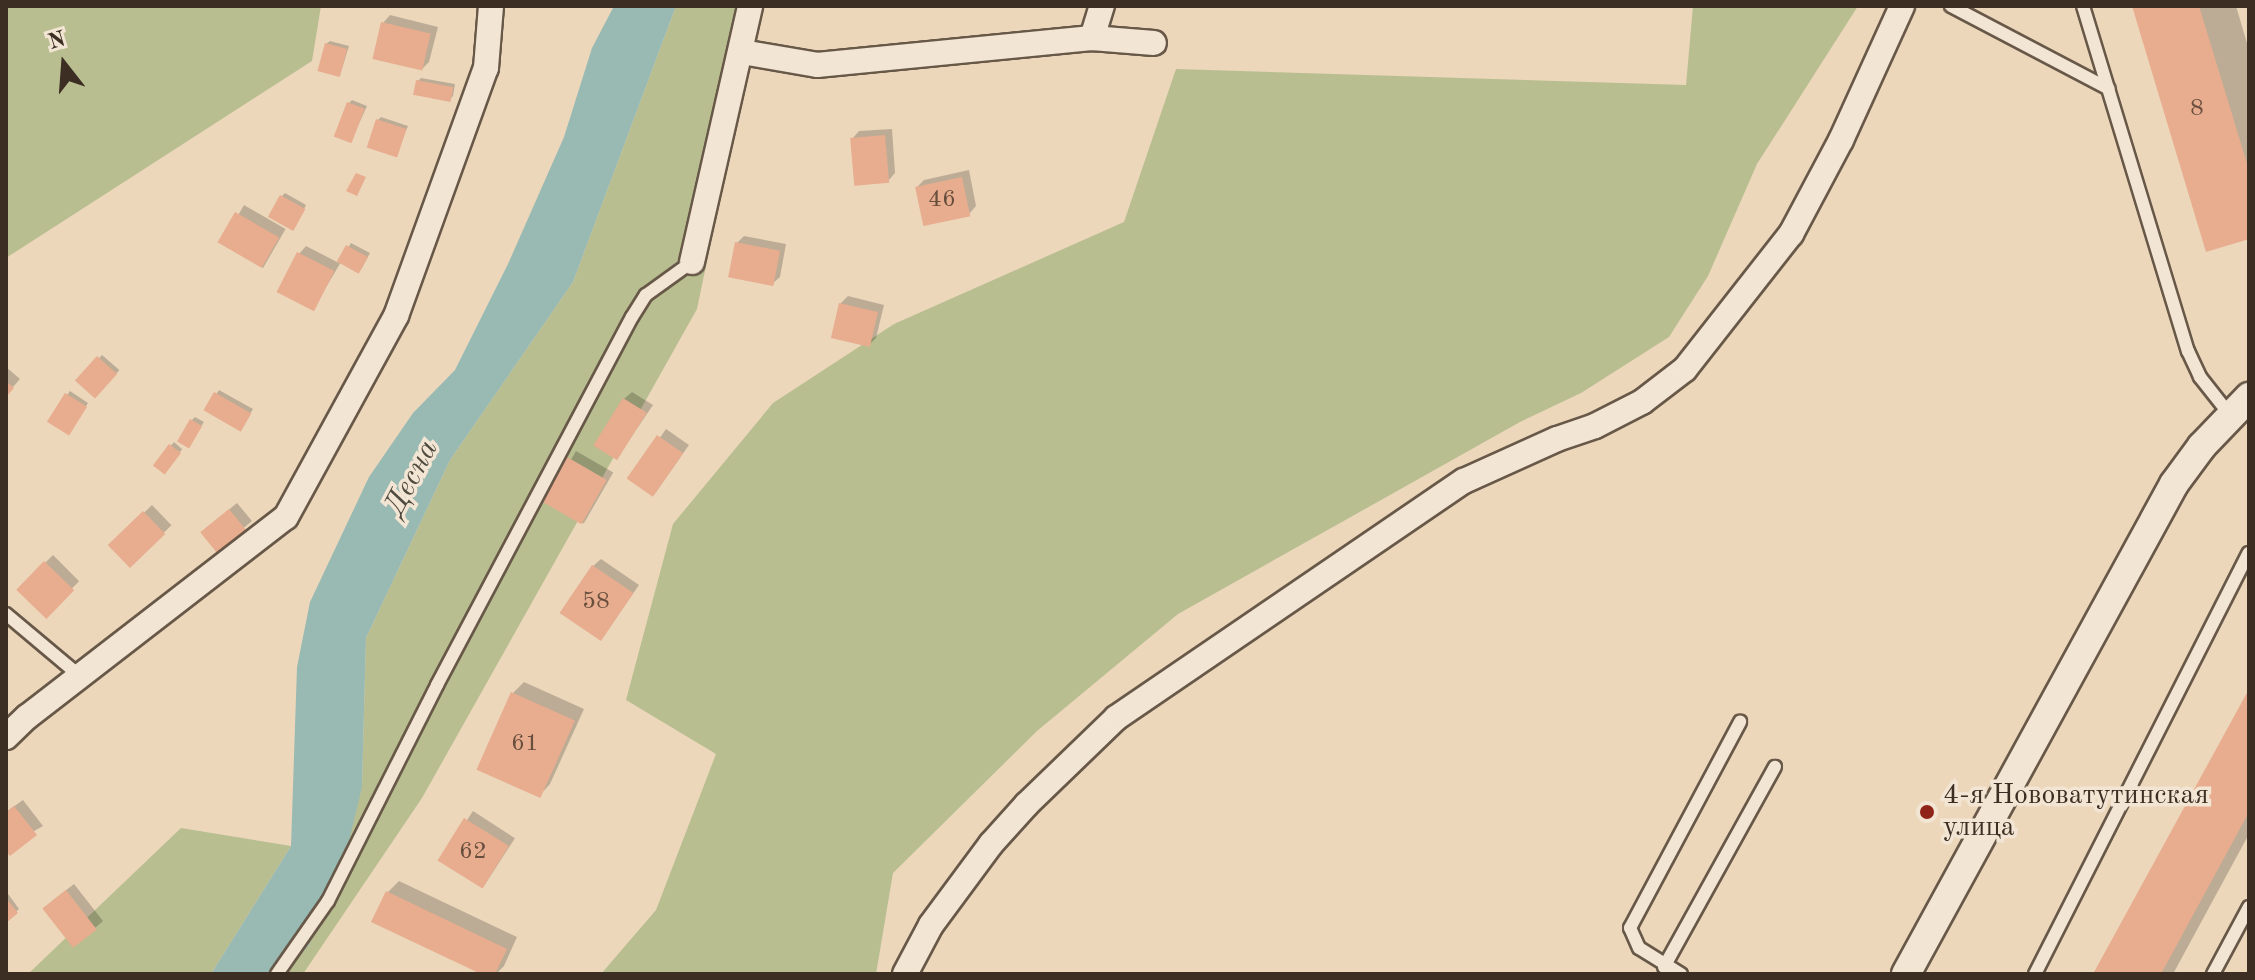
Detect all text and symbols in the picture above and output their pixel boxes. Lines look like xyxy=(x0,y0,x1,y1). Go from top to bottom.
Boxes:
north arrow xyxy=(24,24,104,104)
text: N xyxy=(46,28,68,54)
house number: 8 xyxy=(2190,96,2204,124)
house number: 46 xyxy=(928,187,956,215)
water label: Десна xyxy=(377,434,447,522)
house number: 58 xyxy=(582,589,610,617)
house number: 61 xyxy=(511,731,539,759)
place label: 4-я Нововатутинская улица xyxy=(1943,779,2209,845)
marker: 4-я Нововатутинская улица xyxy=(1918,803,1936,821)
house number: 62 xyxy=(459,839,487,867)

